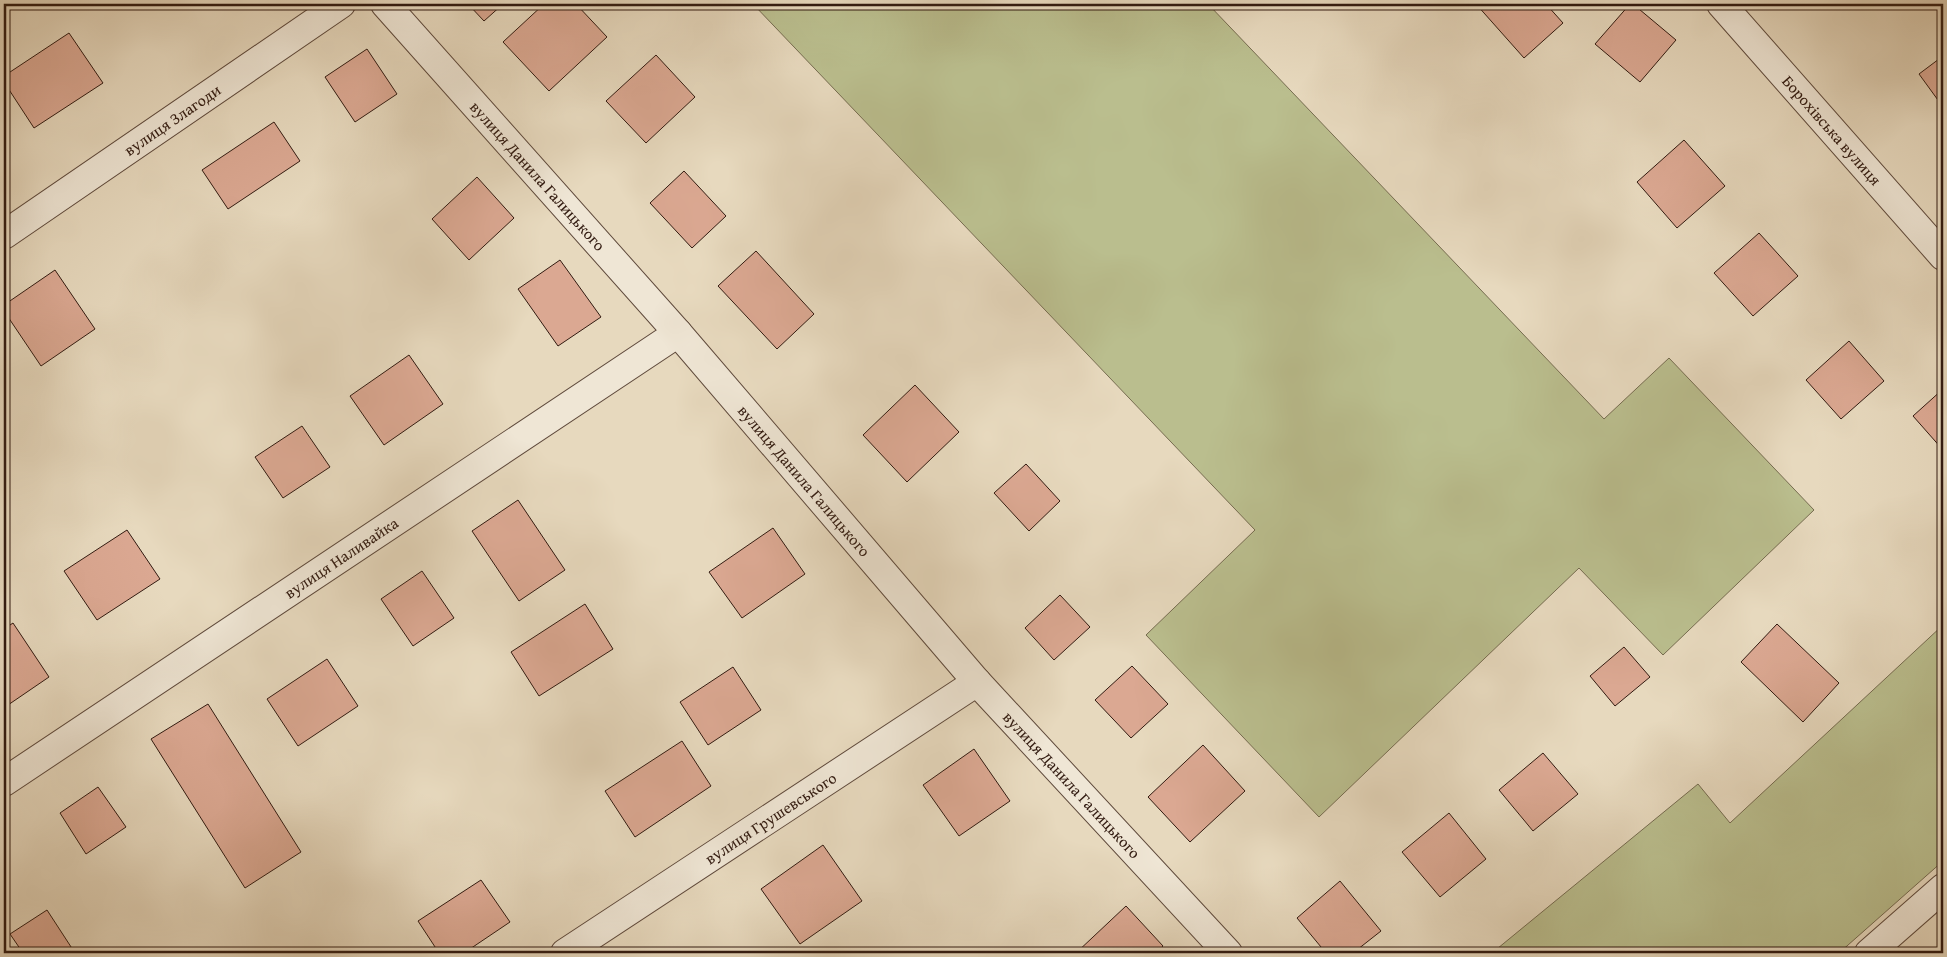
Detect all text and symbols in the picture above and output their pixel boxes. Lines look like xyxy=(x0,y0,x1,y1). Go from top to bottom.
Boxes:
street label: Борохівська вулиця xyxy=(1777,70,1887,191)
street label: вулиця Злагоди xyxy=(119,78,226,161)
street label: вулиця Данила Галицького xyxy=(465,96,611,256)
street label: вулиця Данила Галицького xyxy=(732,399,877,562)
street label: вулиця Наливайка xyxy=(279,511,403,604)
street label: вулиця Данила Галицького xyxy=(997,705,1147,864)
street label: вулиця Грушевського xyxy=(700,766,841,870)

